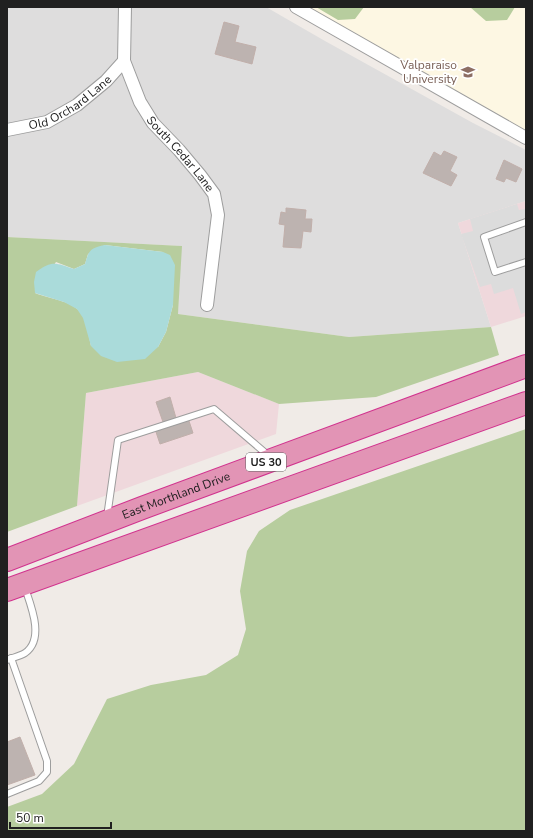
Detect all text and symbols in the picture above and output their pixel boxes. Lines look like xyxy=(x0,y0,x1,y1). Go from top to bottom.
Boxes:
place label: Valparaiso University xyxy=(399,57,458,87)
school or university icon: Valparaiso University xyxy=(460,64,476,80)
street label: Old Orchard Lane xyxy=(27,72,115,133)
street label: South Cedar Lane xyxy=(143,113,218,195)
road number: US 30 xyxy=(246,453,286,471)
street label: East Morthland Drive xyxy=(120,468,232,523)
scale bar xyxy=(10,804,111,830)
text: 50 m xyxy=(16,810,44,826)

